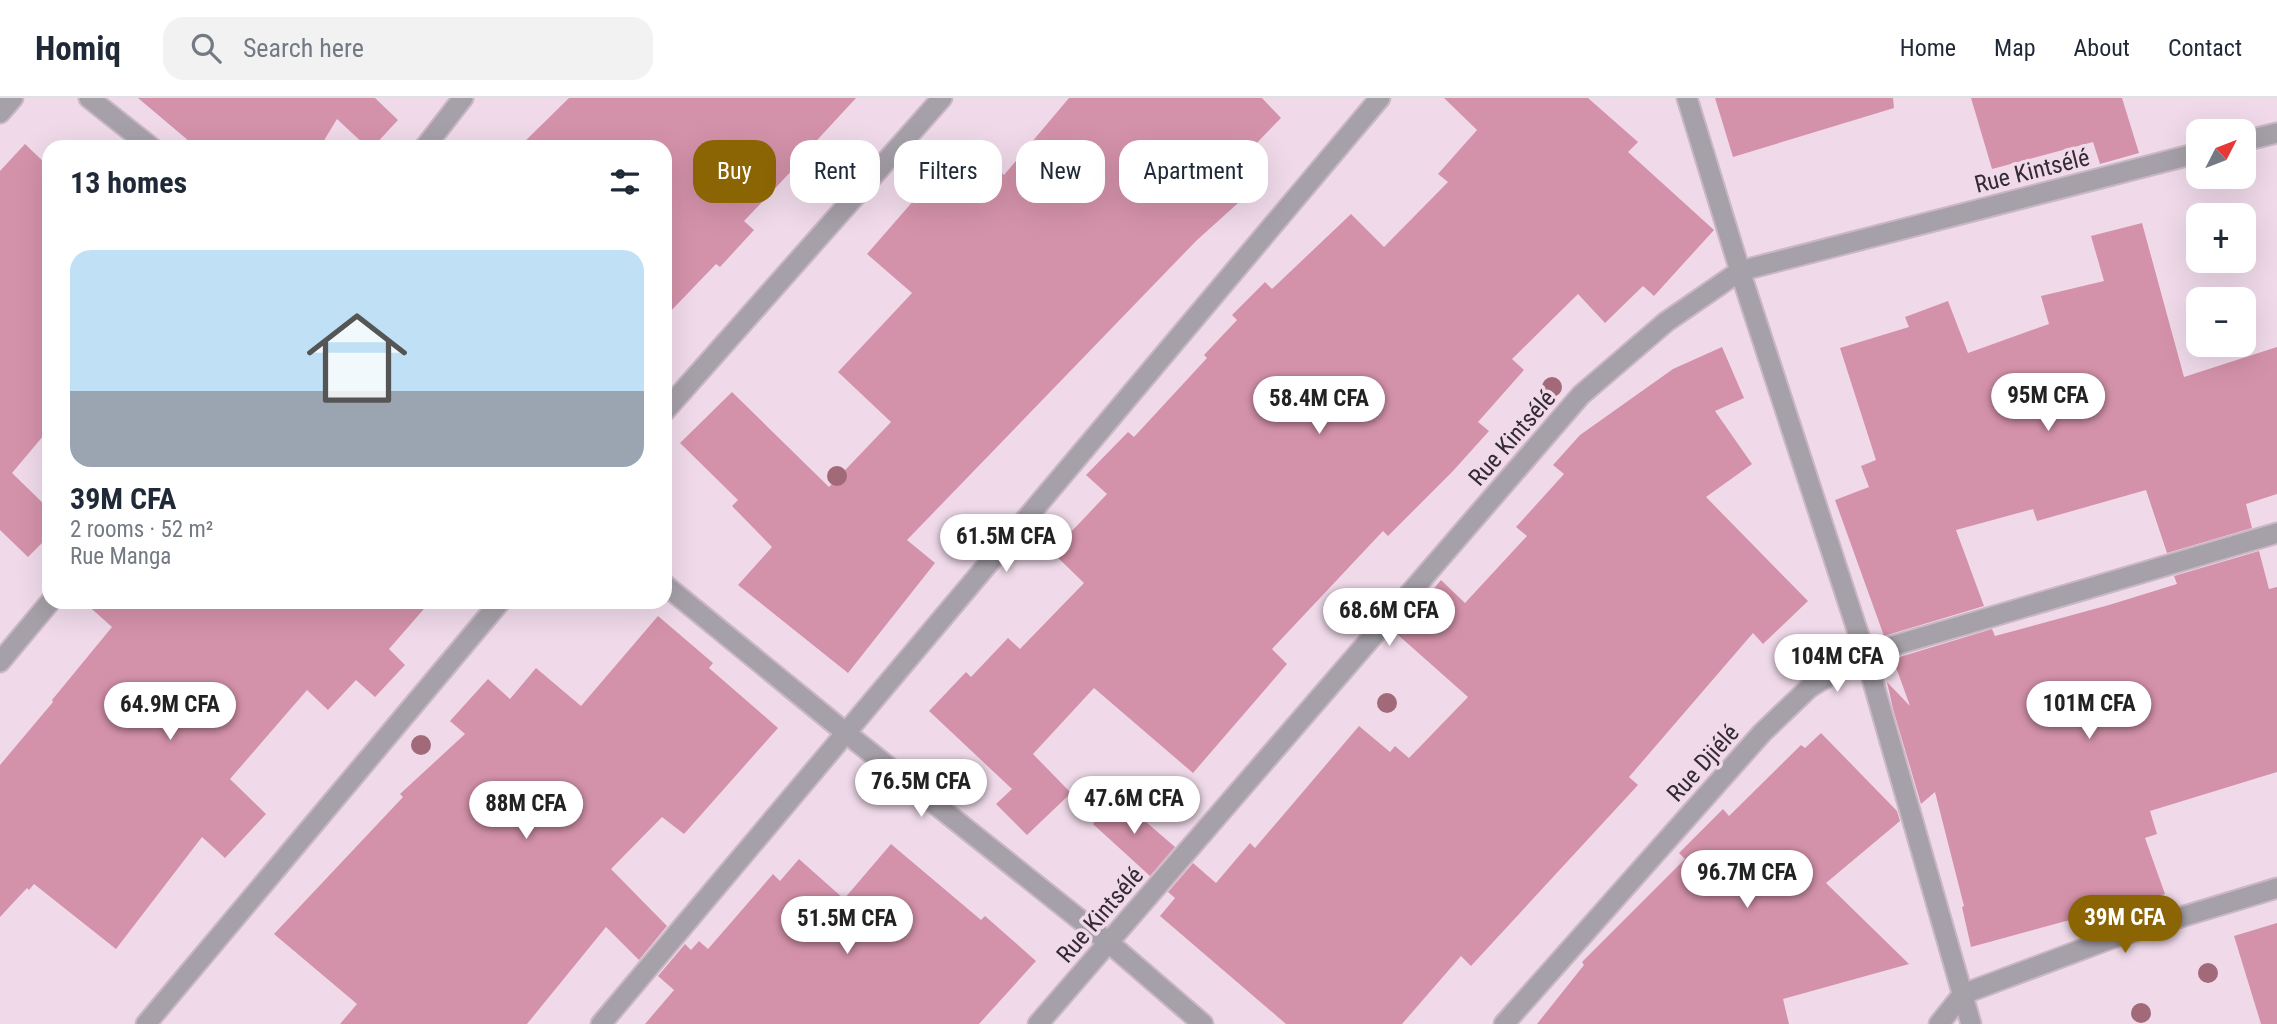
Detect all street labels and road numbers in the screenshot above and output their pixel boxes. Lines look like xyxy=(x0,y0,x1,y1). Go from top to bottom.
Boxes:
street label: Rue Kintsélé xyxy=(1972,143,2092,199)
street label: Rue Kintsélé xyxy=(1463,385,1561,491)
street label: Rue Djiélé xyxy=(1661,719,1745,807)
street label: Rue Kintsélé xyxy=(1051,862,1149,968)

